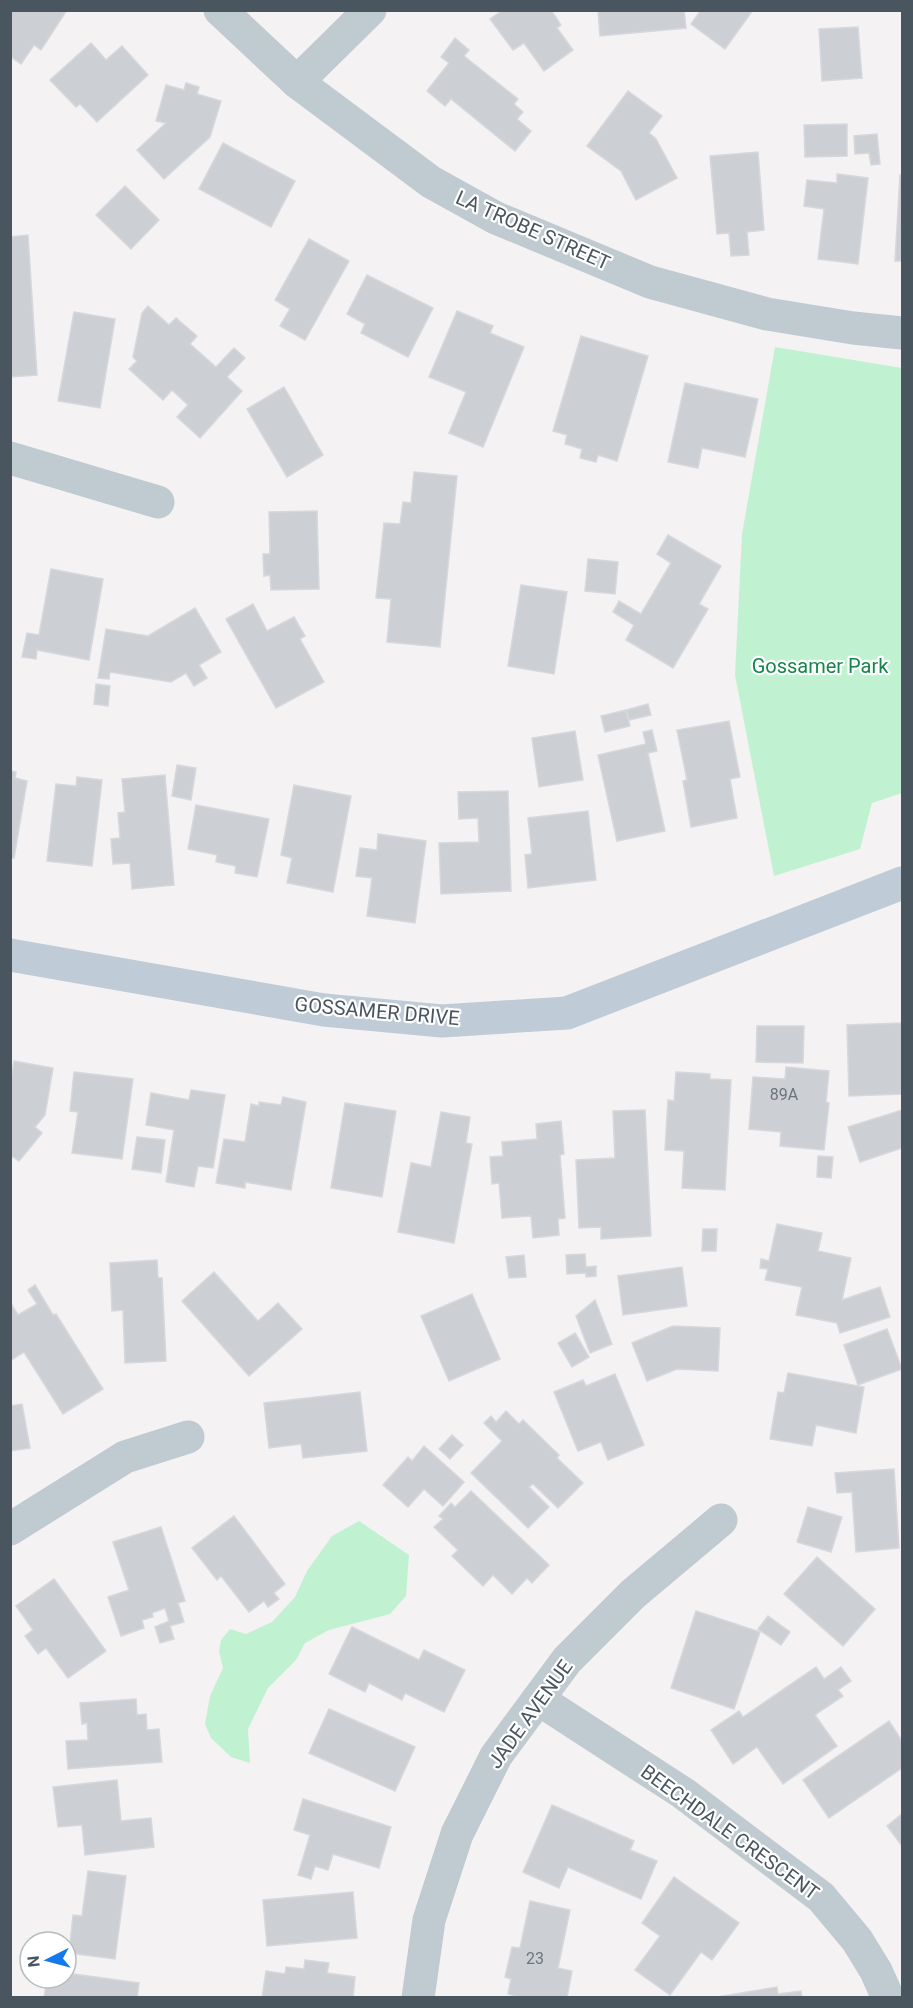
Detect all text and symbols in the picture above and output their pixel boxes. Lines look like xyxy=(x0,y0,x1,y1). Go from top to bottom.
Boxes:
street label: LA TROBE STREET xyxy=(452,185,614,275)
park label: Gossamer Park xyxy=(752,654,889,678)
street label: GOSSAMER DRIVE xyxy=(294,992,460,1030)
house number: 89A xyxy=(770,1085,799,1104)
street label: JADE AVENUE xyxy=(483,1655,577,1773)
street label: BEECHDALE CRESCENT xyxy=(636,1759,824,1905)
north arrow xyxy=(18,1930,78,1990)
house number: 23 xyxy=(526,1949,544,1968)
text: N xyxy=(24,1955,44,1968)

